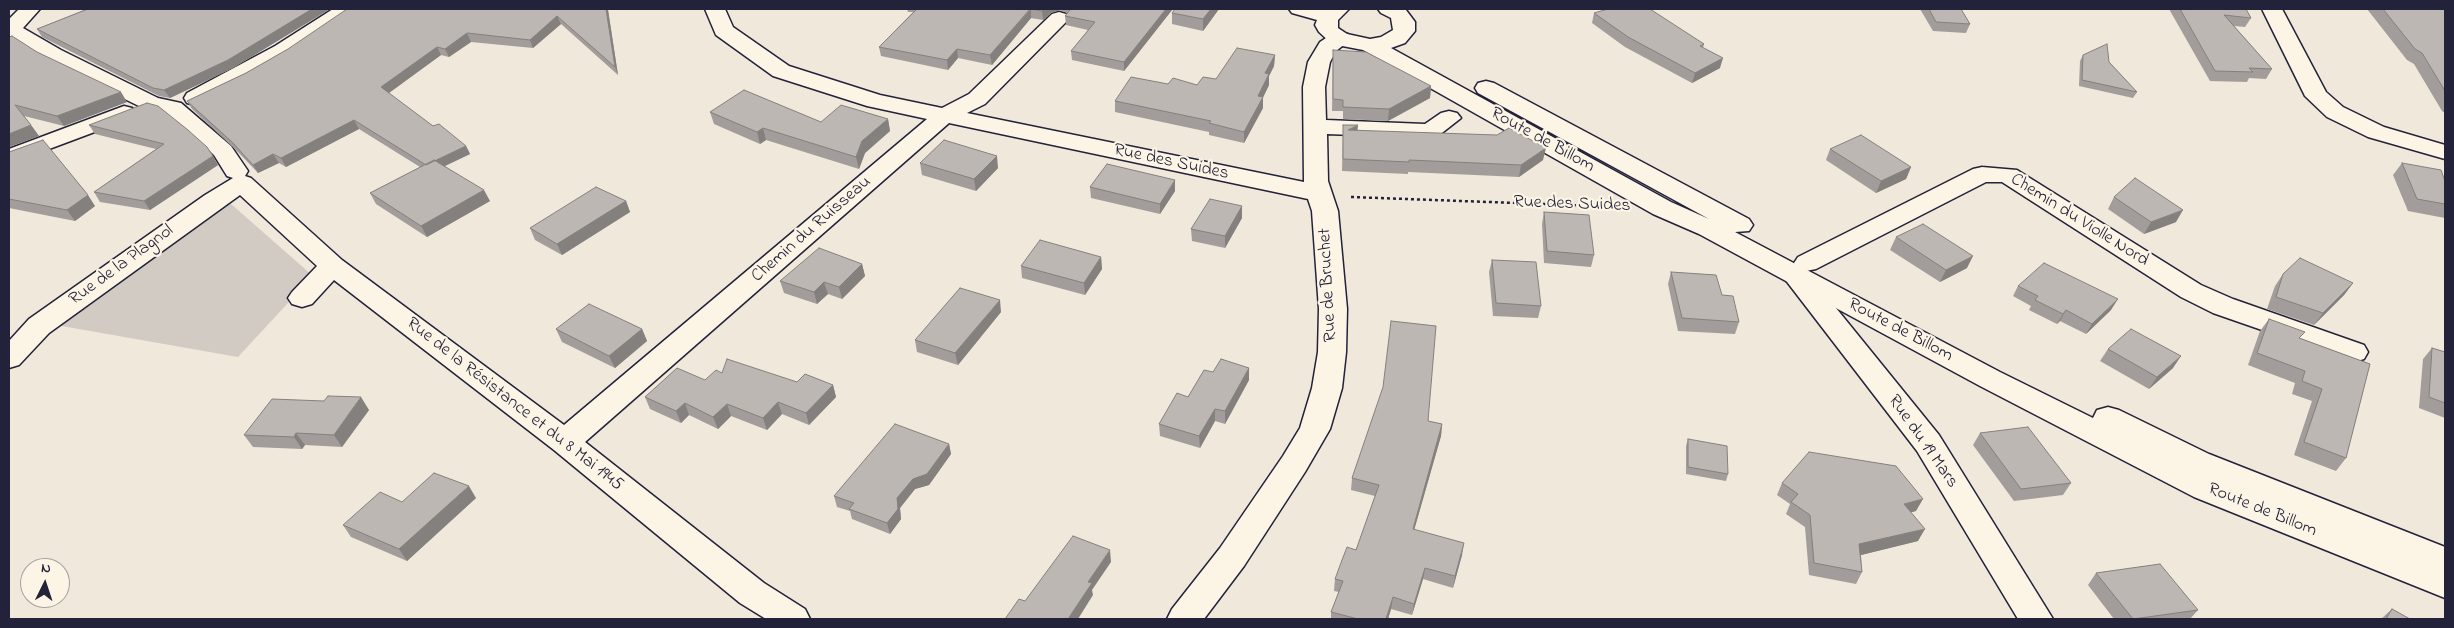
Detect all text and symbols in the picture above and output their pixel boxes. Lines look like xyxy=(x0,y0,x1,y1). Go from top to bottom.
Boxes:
street label: Route de Billom xyxy=(1486,104,1598,178)
street label: Rue des Suides xyxy=(1112,140,1230,186)
street label: Chemin du Violle Nord xyxy=(2006,170,2152,272)
street label: Chemin du Ruisseau xyxy=(748,172,876,288)
street label: Rue des Suides xyxy=(1513,192,1631,218)
street label: Rue de la Plagnol xyxy=(66,221,178,311)
street label: Rue de Bruchet xyxy=(1315,227,1343,343)
street label: Route de Billom xyxy=(1844,294,1956,368)
street label: Rue de la Résistance et du 8 Mai 1945 xyxy=(401,314,627,496)
street label: Rue du 19 Mars xyxy=(1882,391,1962,493)
street label: Route de Billom xyxy=(2204,479,2320,543)
north arrow xyxy=(20,558,70,608)
text: N xyxy=(41,558,51,579)

